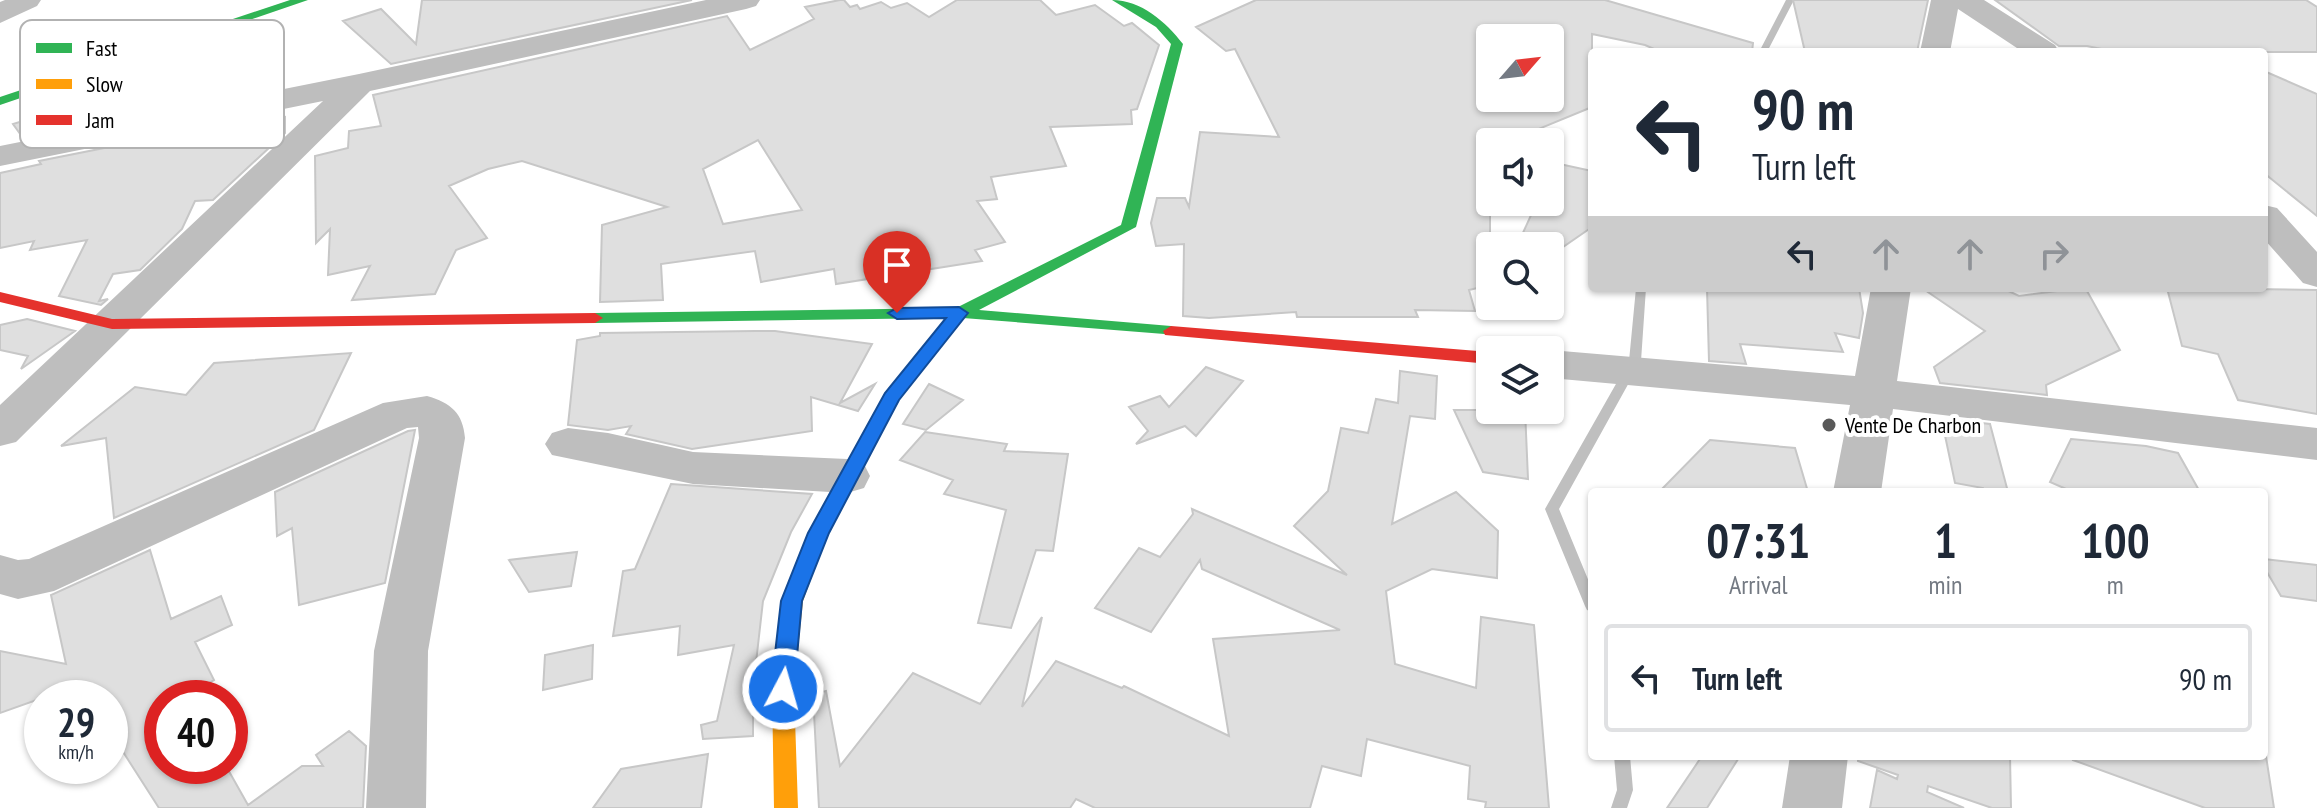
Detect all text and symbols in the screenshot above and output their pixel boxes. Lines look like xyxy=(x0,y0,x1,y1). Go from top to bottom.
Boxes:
legend xyxy=(20,20,284,148)
north arrow xyxy=(1476,24,1564,112)
map controls xyxy=(1476,24,1564,424)
text: Fast xyxy=(86,34,117,62)
text: Slow xyxy=(86,70,123,98)
text: 90 m xyxy=(1752,73,1854,145)
icon: left xyxy=(1620,80,1724,184)
text: Jam xyxy=(85,106,114,134)
button: sound xyxy=(1476,128,1564,216)
text: Turn left xyxy=(1752,143,1856,190)
pin xyxy=(863,231,931,313)
button: search xyxy=(1476,232,1564,320)
icon: left xyxy=(1780,232,1824,276)
icon: ahead xyxy=(1864,232,1908,276)
icon: ahead xyxy=(1948,232,1992,276)
icon: right xyxy=(2032,232,2076,276)
icon: arrive xyxy=(875,243,919,287)
button: layers xyxy=(1476,336,1564,424)
place label: Vente De Charbon xyxy=(1844,411,1981,439)
marker: Vente De Charbon xyxy=(1820,416,1838,434)
text: 07:31 xyxy=(1706,509,1810,571)
text: 1 xyxy=(1934,509,1957,571)
text: 100 xyxy=(2081,509,2150,571)
text: Arrival xyxy=(1729,568,1788,601)
text: min xyxy=(1928,568,1962,601)
text: m xyxy=(2107,568,2124,601)
position arrow xyxy=(741,647,825,731)
icon: left xyxy=(1624,656,1668,700)
text: Turn left xyxy=(1692,659,1782,698)
text: 90 m xyxy=(2179,659,2232,698)
speed limit sign: 40 xyxy=(144,680,248,784)
text: 29 xyxy=(57,696,95,748)
text: km/h xyxy=(58,739,94,765)

